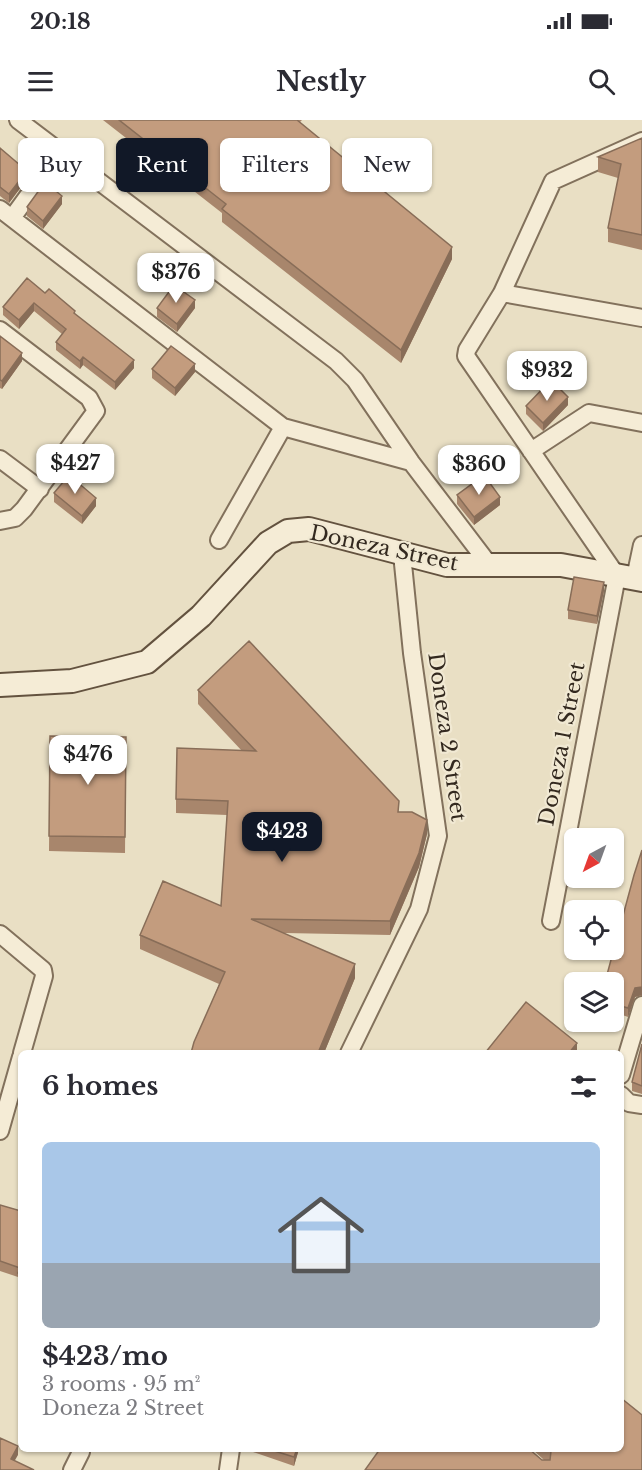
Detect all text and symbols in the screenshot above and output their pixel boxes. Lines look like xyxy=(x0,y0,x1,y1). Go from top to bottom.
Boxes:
text: 20:18 xyxy=(30,8,91,35)
icon: menu xyxy=(24,65,57,98)
text: Nestly xyxy=(276,65,366,98)
icon: search xyxy=(585,65,618,98)
chip: Buy xyxy=(18,138,104,192)
chip: Rent xyxy=(116,138,208,192)
chip: Filters xyxy=(220,138,330,192)
chip: New xyxy=(342,138,432,192)
pin: $376 xyxy=(140,253,212,304)
text: $376 xyxy=(151,260,201,284)
pin: $932 xyxy=(511,351,583,402)
text: $932 xyxy=(521,358,573,382)
pin: $427 xyxy=(39,444,111,495)
pin: $360 xyxy=(443,445,515,496)
text: $427 xyxy=(50,451,100,475)
text: $360 xyxy=(452,452,506,476)
street label: Doneza Street xyxy=(307,520,461,576)
street label: Doneza 2 Street xyxy=(422,651,472,823)
street label: Doneza 1 Street xyxy=(533,660,591,828)
pin: $476 xyxy=(52,735,124,786)
text: $476 xyxy=(63,742,113,766)
pin: $423 xyxy=(246,812,318,863)
text: $423 xyxy=(256,819,308,843)
north arrow xyxy=(564,828,624,888)
map controls xyxy=(564,828,624,1032)
button: locate xyxy=(564,900,624,960)
button: layers xyxy=(564,972,624,1032)
text: 6 homes xyxy=(42,1070,158,1102)
icon: filters xyxy=(567,1070,600,1103)
icon: home xyxy=(267,1181,375,1289)
text: $423/mo xyxy=(42,1340,168,1372)
text: 3 rooms · 95 m² xyxy=(42,1372,200,1396)
text: Doneza 2 Street xyxy=(42,1396,204,1420)

